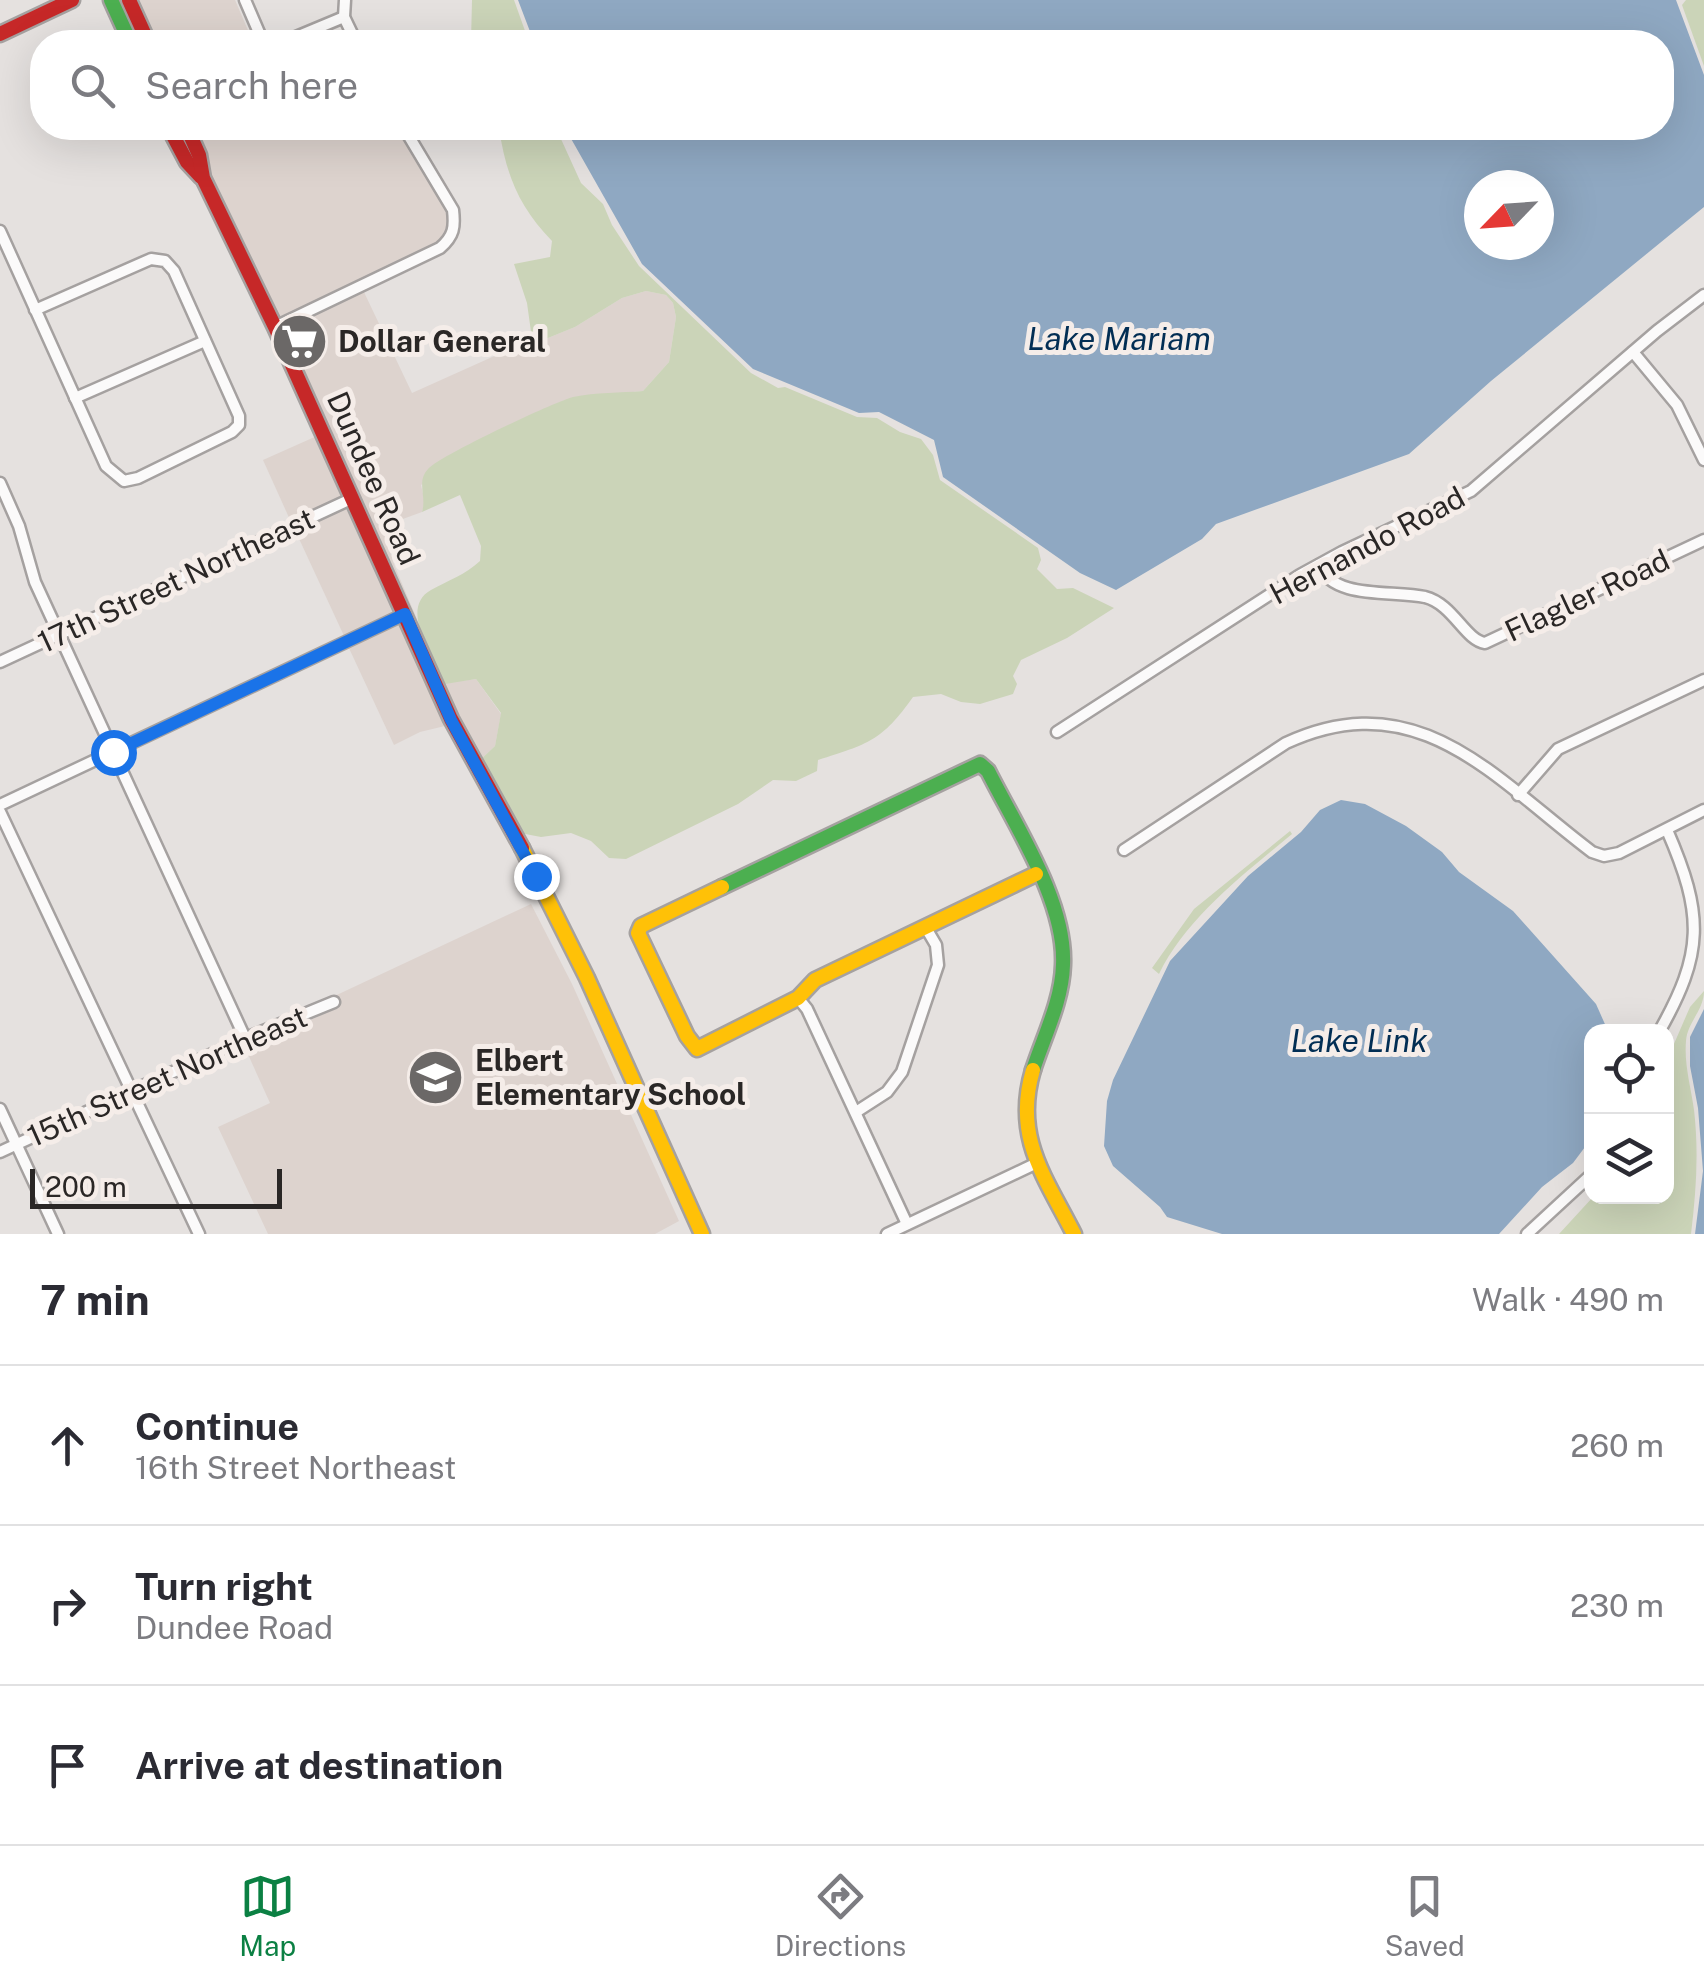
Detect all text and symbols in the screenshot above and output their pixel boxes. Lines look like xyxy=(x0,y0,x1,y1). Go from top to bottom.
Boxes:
search box xyxy=(30,30,1674,140)
icon: search xyxy=(65,58,120,113)
text: Search here xyxy=(145,63,358,108)
north arrow xyxy=(1464,170,1554,260)
supermarket icon: Dollar General xyxy=(269,311,329,371)
water label: Lake Mariam xyxy=(1027,320,1211,357)
place label: Dollar General xyxy=(338,323,546,359)
street label: Dundee Road xyxy=(320,386,428,570)
street label: Hernando Road xyxy=(1263,478,1471,612)
street label: 17th Street Northeast xyxy=(32,500,320,660)
street label: Flagler Road xyxy=(1499,541,1675,649)
route start xyxy=(91,730,137,776)
route end xyxy=(514,854,560,900)
street label: 15th Street Northeast xyxy=(22,998,312,1154)
water label: Lake Link xyxy=(1291,1022,1428,1059)
map controls xyxy=(1584,1024,1674,1204)
button: locate xyxy=(1584,1024,1674,1114)
place label: Elbert Elementary School xyxy=(475,1042,746,1112)
school or university icon: Elbert Elementary School xyxy=(406,1047,466,1107)
button: layers xyxy=(1584,1114,1674,1204)
scale bar xyxy=(30,1164,282,1208)
text: 200 m xyxy=(45,1170,127,1203)
text: 7 min xyxy=(40,1275,150,1324)
text: Walk · 490 m xyxy=(1472,1281,1664,1318)
text: Continue xyxy=(135,1404,299,1449)
icon: ahead xyxy=(40,1418,95,1473)
text: 260 m xyxy=(1570,1427,1664,1464)
text: 16th Street Northeast xyxy=(135,1449,457,1486)
text: Turn right xyxy=(135,1564,313,1609)
icon: right xyxy=(40,1578,95,1633)
text: 230 m xyxy=(1570,1587,1664,1624)
text: Dundee Road xyxy=(135,1609,333,1646)
icon: arrive xyxy=(40,1738,95,1793)
text: Arrive at destination xyxy=(135,1743,503,1788)
tab: Map xyxy=(239,1869,296,1962)
tab: Directions xyxy=(775,1869,906,1962)
tab: Saved xyxy=(1385,1869,1465,1962)

